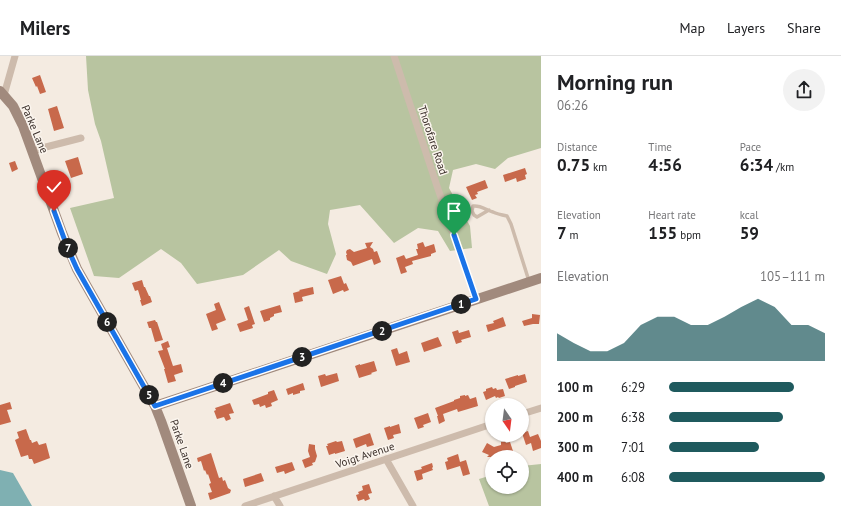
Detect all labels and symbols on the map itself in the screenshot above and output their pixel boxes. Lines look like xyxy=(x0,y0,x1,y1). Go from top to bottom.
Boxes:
street label: Parke Lane xyxy=(19,103,52,156)
street label: Thorofare Road xyxy=(415,104,451,176)
pin xyxy=(37,170,71,211)
pin xyxy=(437,194,471,235)
pin: 7 xyxy=(58,238,78,258)
pin: 1 xyxy=(451,294,471,314)
pin: 6 xyxy=(97,312,117,332)
pin: 2 xyxy=(372,321,392,341)
pin: 3 xyxy=(292,347,312,367)
pin: 4 xyxy=(213,373,233,393)
pin: 5 xyxy=(139,385,159,405)
north arrow xyxy=(485,398,529,442)
street label: Parke Lane xyxy=(167,418,197,471)
street label: Voigt Avenue xyxy=(333,439,397,471)

